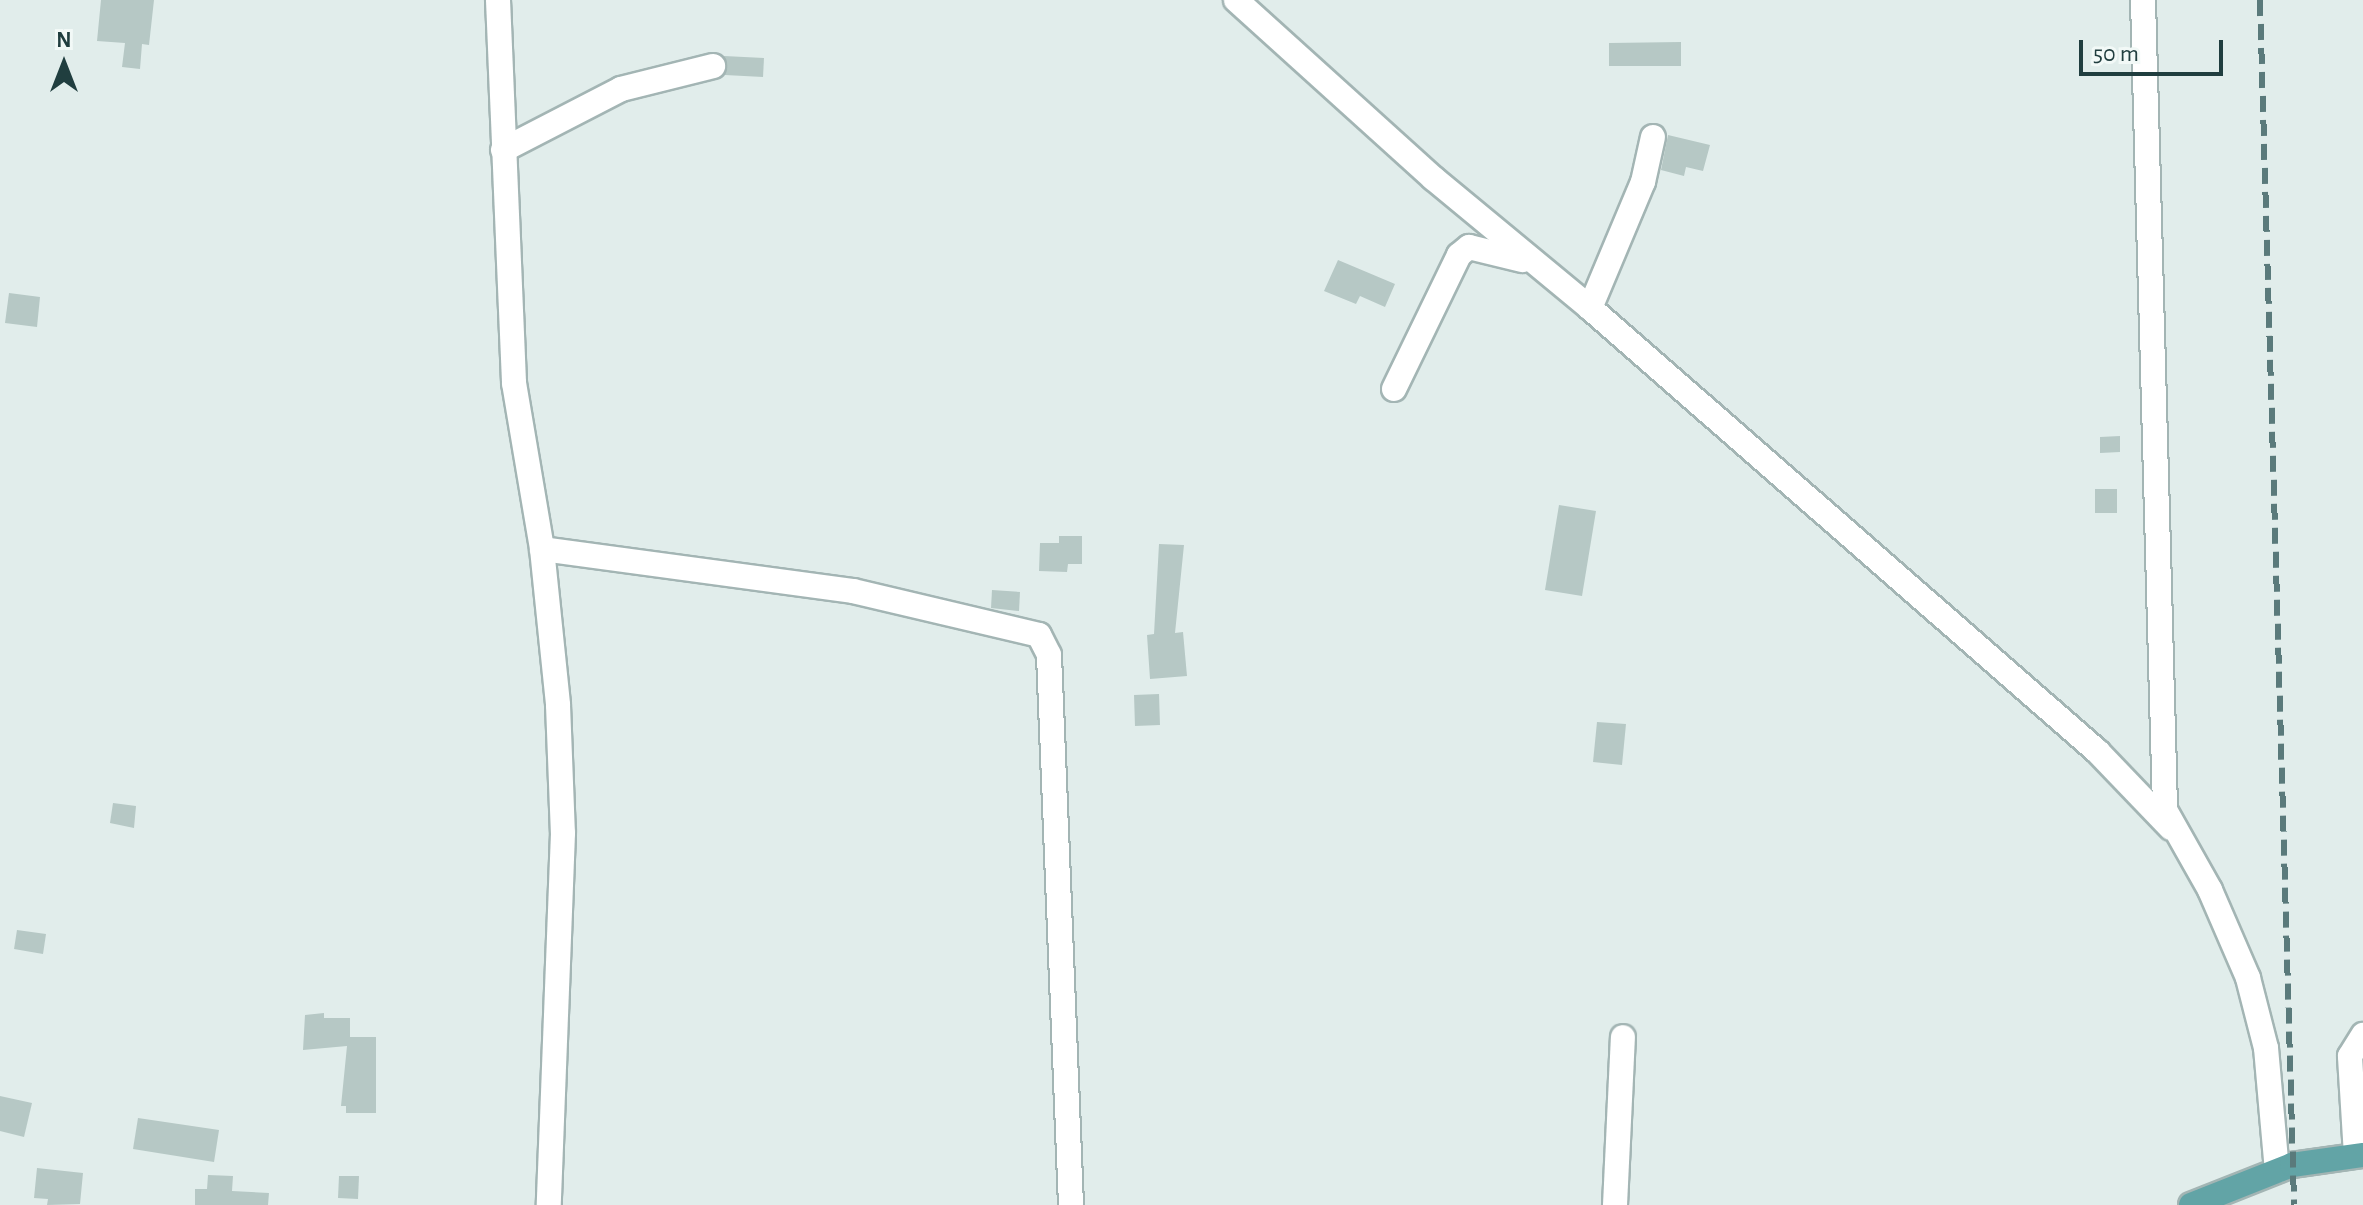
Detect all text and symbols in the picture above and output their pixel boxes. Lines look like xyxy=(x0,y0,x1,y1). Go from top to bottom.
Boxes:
north arrow xyxy=(24,24,104,104)
scale bar xyxy=(2083,24,2227,74)
text: N xyxy=(56,29,72,51)
text: 50 m xyxy=(2093,42,2139,66)

